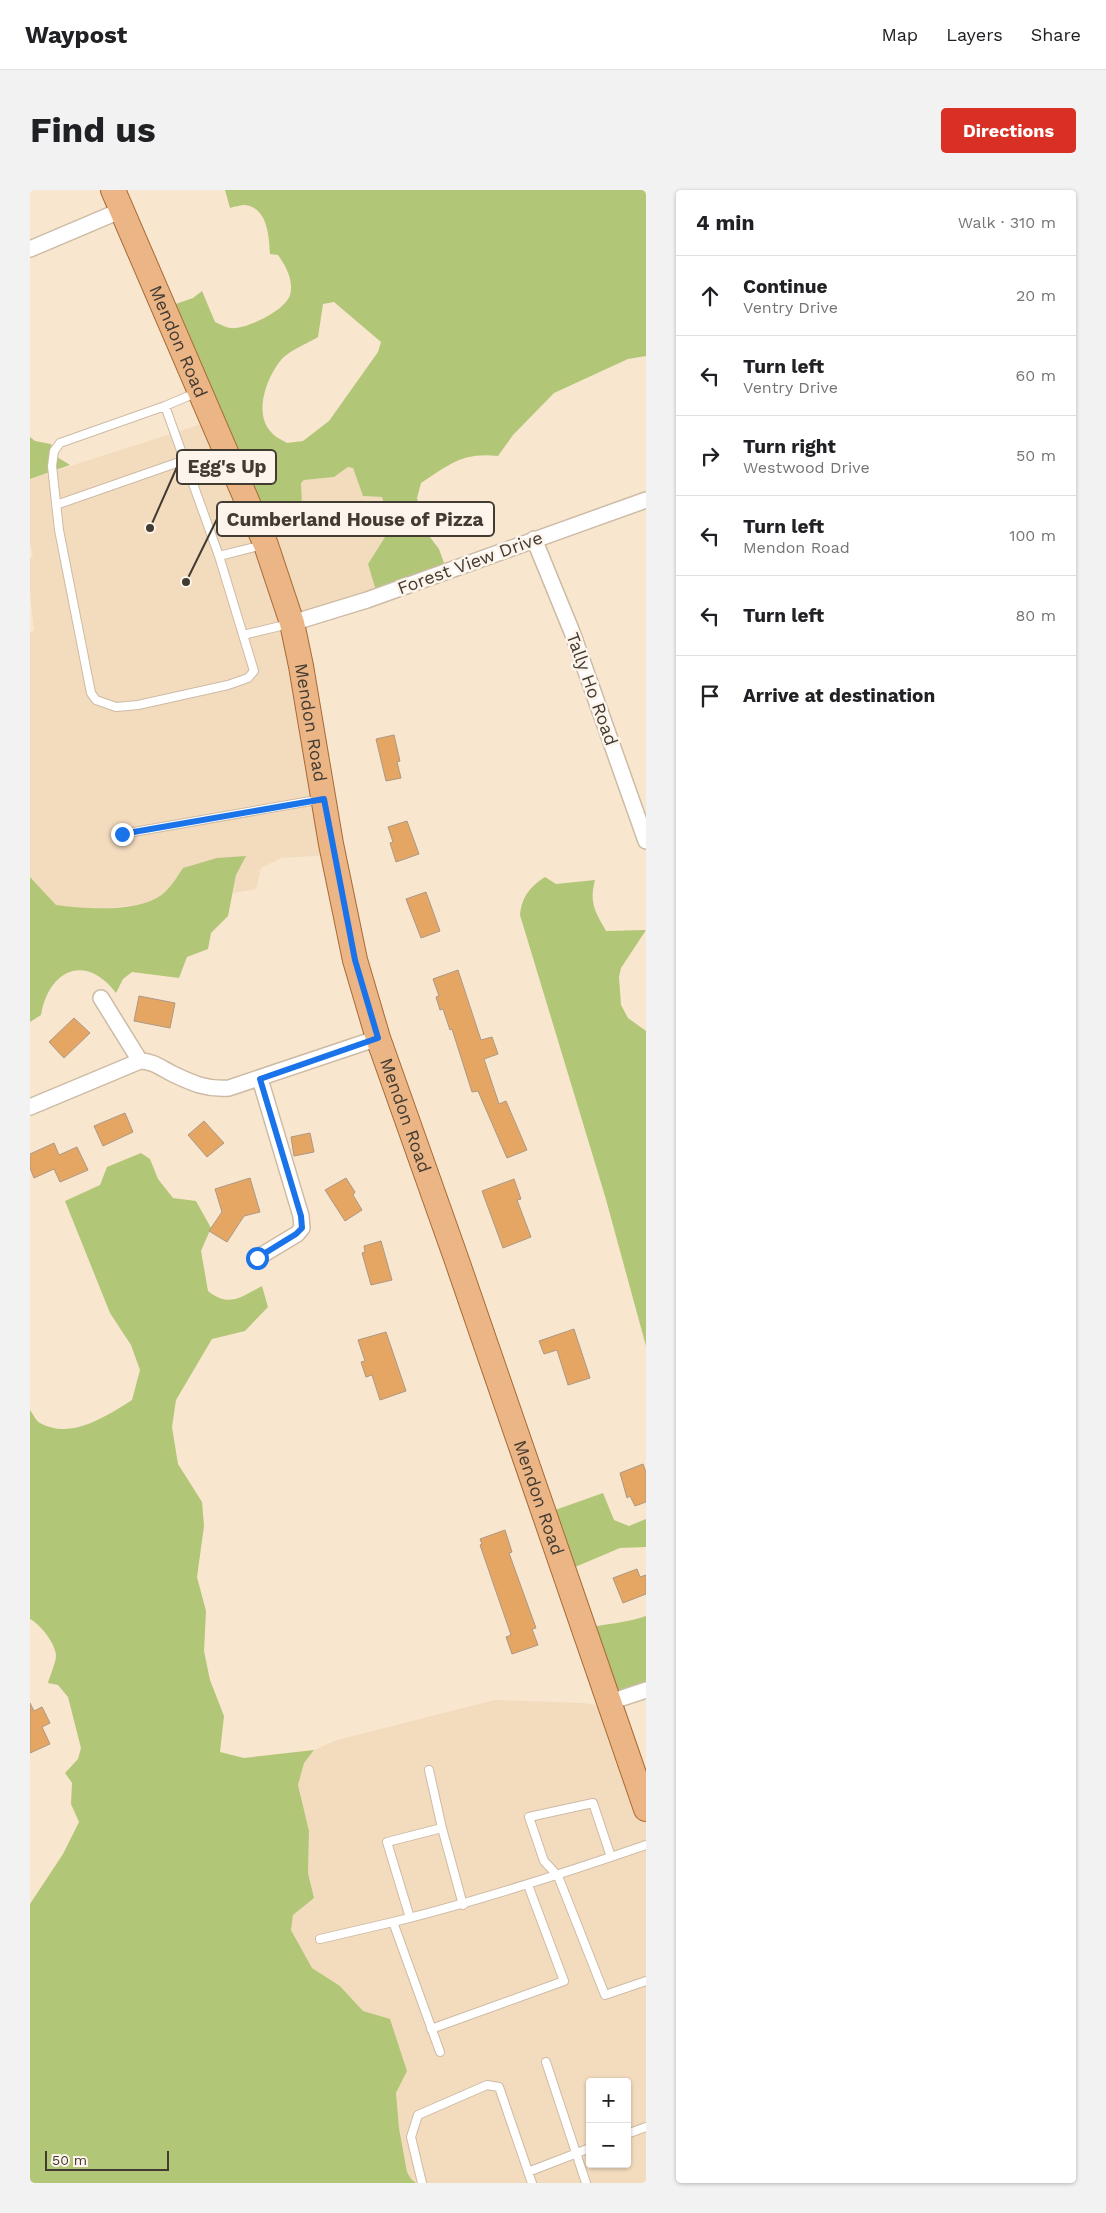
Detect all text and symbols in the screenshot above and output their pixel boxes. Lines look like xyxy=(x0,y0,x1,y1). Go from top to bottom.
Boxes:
text: Waypost xyxy=(25,21,127,49)
text: Map xyxy=(881,24,918,45)
text: Layers xyxy=(946,24,1003,45)
text: Share xyxy=(1031,24,1081,45)
button: Directions xyxy=(941,108,1076,153)
text: Find us xyxy=(30,109,156,151)
text: 4 min xyxy=(696,210,754,235)
text: Walk · 310 m xyxy=(958,213,1056,232)
text: Continue xyxy=(743,275,827,298)
street label: Mendon Road xyxy=(145,282,212,401)
icon: ahead xyxy=(696,282,724,310)
text: 20 m xyxy=(1016,286,1056,305)
text: Ventry Drive xyxy=(743,298,838,317)
text: Turn left xyxy=(743,355,824,378)
icon: left xyxy=(696,362,724,390)
text: 60 m xyxy=(1016,366,1056,385)
text: Ventry Drive xyxy=(743,378,838,397)
text: Turn right xyxy=(743,435,836,458)
icon: right xyxy=(696,442,724,470)
text: 50 m xyxy=(1016,446,1056,465)
callout: Egg's Up xyxy=(177,450,276,484)
text: Egg's Up xyxy=(187,455,267,478)
text: Westwood Drive xyxy=(743,458,870,477)
callout: Cumberland House of Pizza xyxy=(217,502,494,536)
text: Cumberland House of Pizza xyxy=(227,508,484,531)
text: Turn left xyxy=(743,515,824,538)
icon: left xyxy=(696,522,724,550)
text: 100 m xyxy=(1009,526,1056,545)
street label: Forest View Drive xyxy=(394,527,545,599)
text: Mendon Road xyxy=(743,538,850,557)
icon: left xyxy=(696,602,724,630)
text: Turn left xyxy=(743,604,824,627)
text: 80 m xyxy=(1015,606,1056,625)
street label: Tally Ho Road xyxy=(562,629,623,748)
street label: Mendon Road xyxy=(291,661,331,783)
icon: arrive xyxy=(696,682,724,710)
text: Arrive at destination xyxy=(743,684,935,707)
route end xyxy=(111,823,134,846)
street label: Mendon Road xyxy=(376,1055,436,1175)
route start xyxy=(246,1247,269,1270)
street label: Mendon Road xyxy=(510,1437,569,1558)
map controls xyxy=(586,2078,631,2168)
button: + xyxy=(586,2078,631,2123)
button: − xyxy=(586,2123,631,2168)
scale bar xyxy=(45,2148,169,2171)
text: 50 m xyxy=(52,2152,87,2168)

